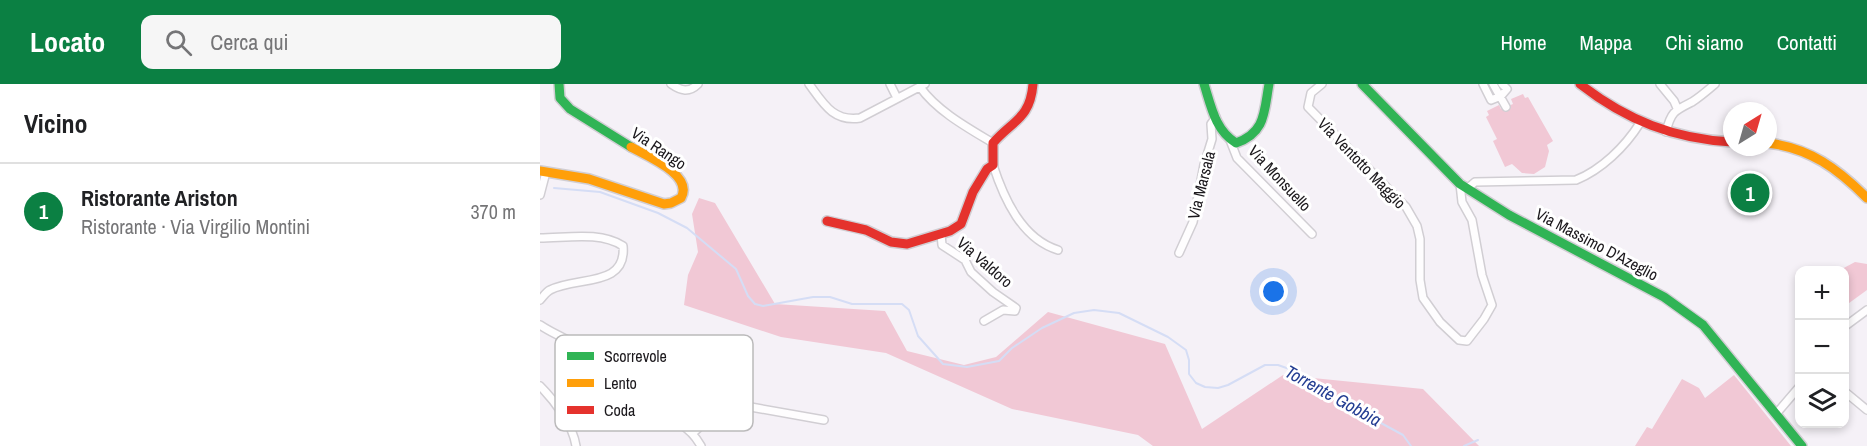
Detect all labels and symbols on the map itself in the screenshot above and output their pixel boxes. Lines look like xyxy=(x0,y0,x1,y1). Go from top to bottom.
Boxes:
north arrow xyxy=(1723,102,1777,156)
street label: Via Ventotto Maggio xyxy=(1313,113,1411,213)
street label: Via Rango xyxy=(627,122,691,174)
street label: Via Monsuello xyxy=(1244,140,1316,216)
street label: Via Marsala xyxy=(1182,148,1220,222)
pin: 1 xyxy=(1730,170,1770,216)
street label: Via Massimo D'Azeglio xyxy=(1532,202,1662,286)
street label: Via Valdoro xyxy=(952,232,1018,292)
your location xyxy=(1259,277,1288,306)
legend xyxy=(555,335,753,431)
text: Scorrevole xyxy=(604,345,667,367)
water label: Torrente Gobbia xyxy=(1281,359,1386,432)
text: Lento xyxy=(604,372,637,394)
text: Coda xyxy=(604,399,636,421)

